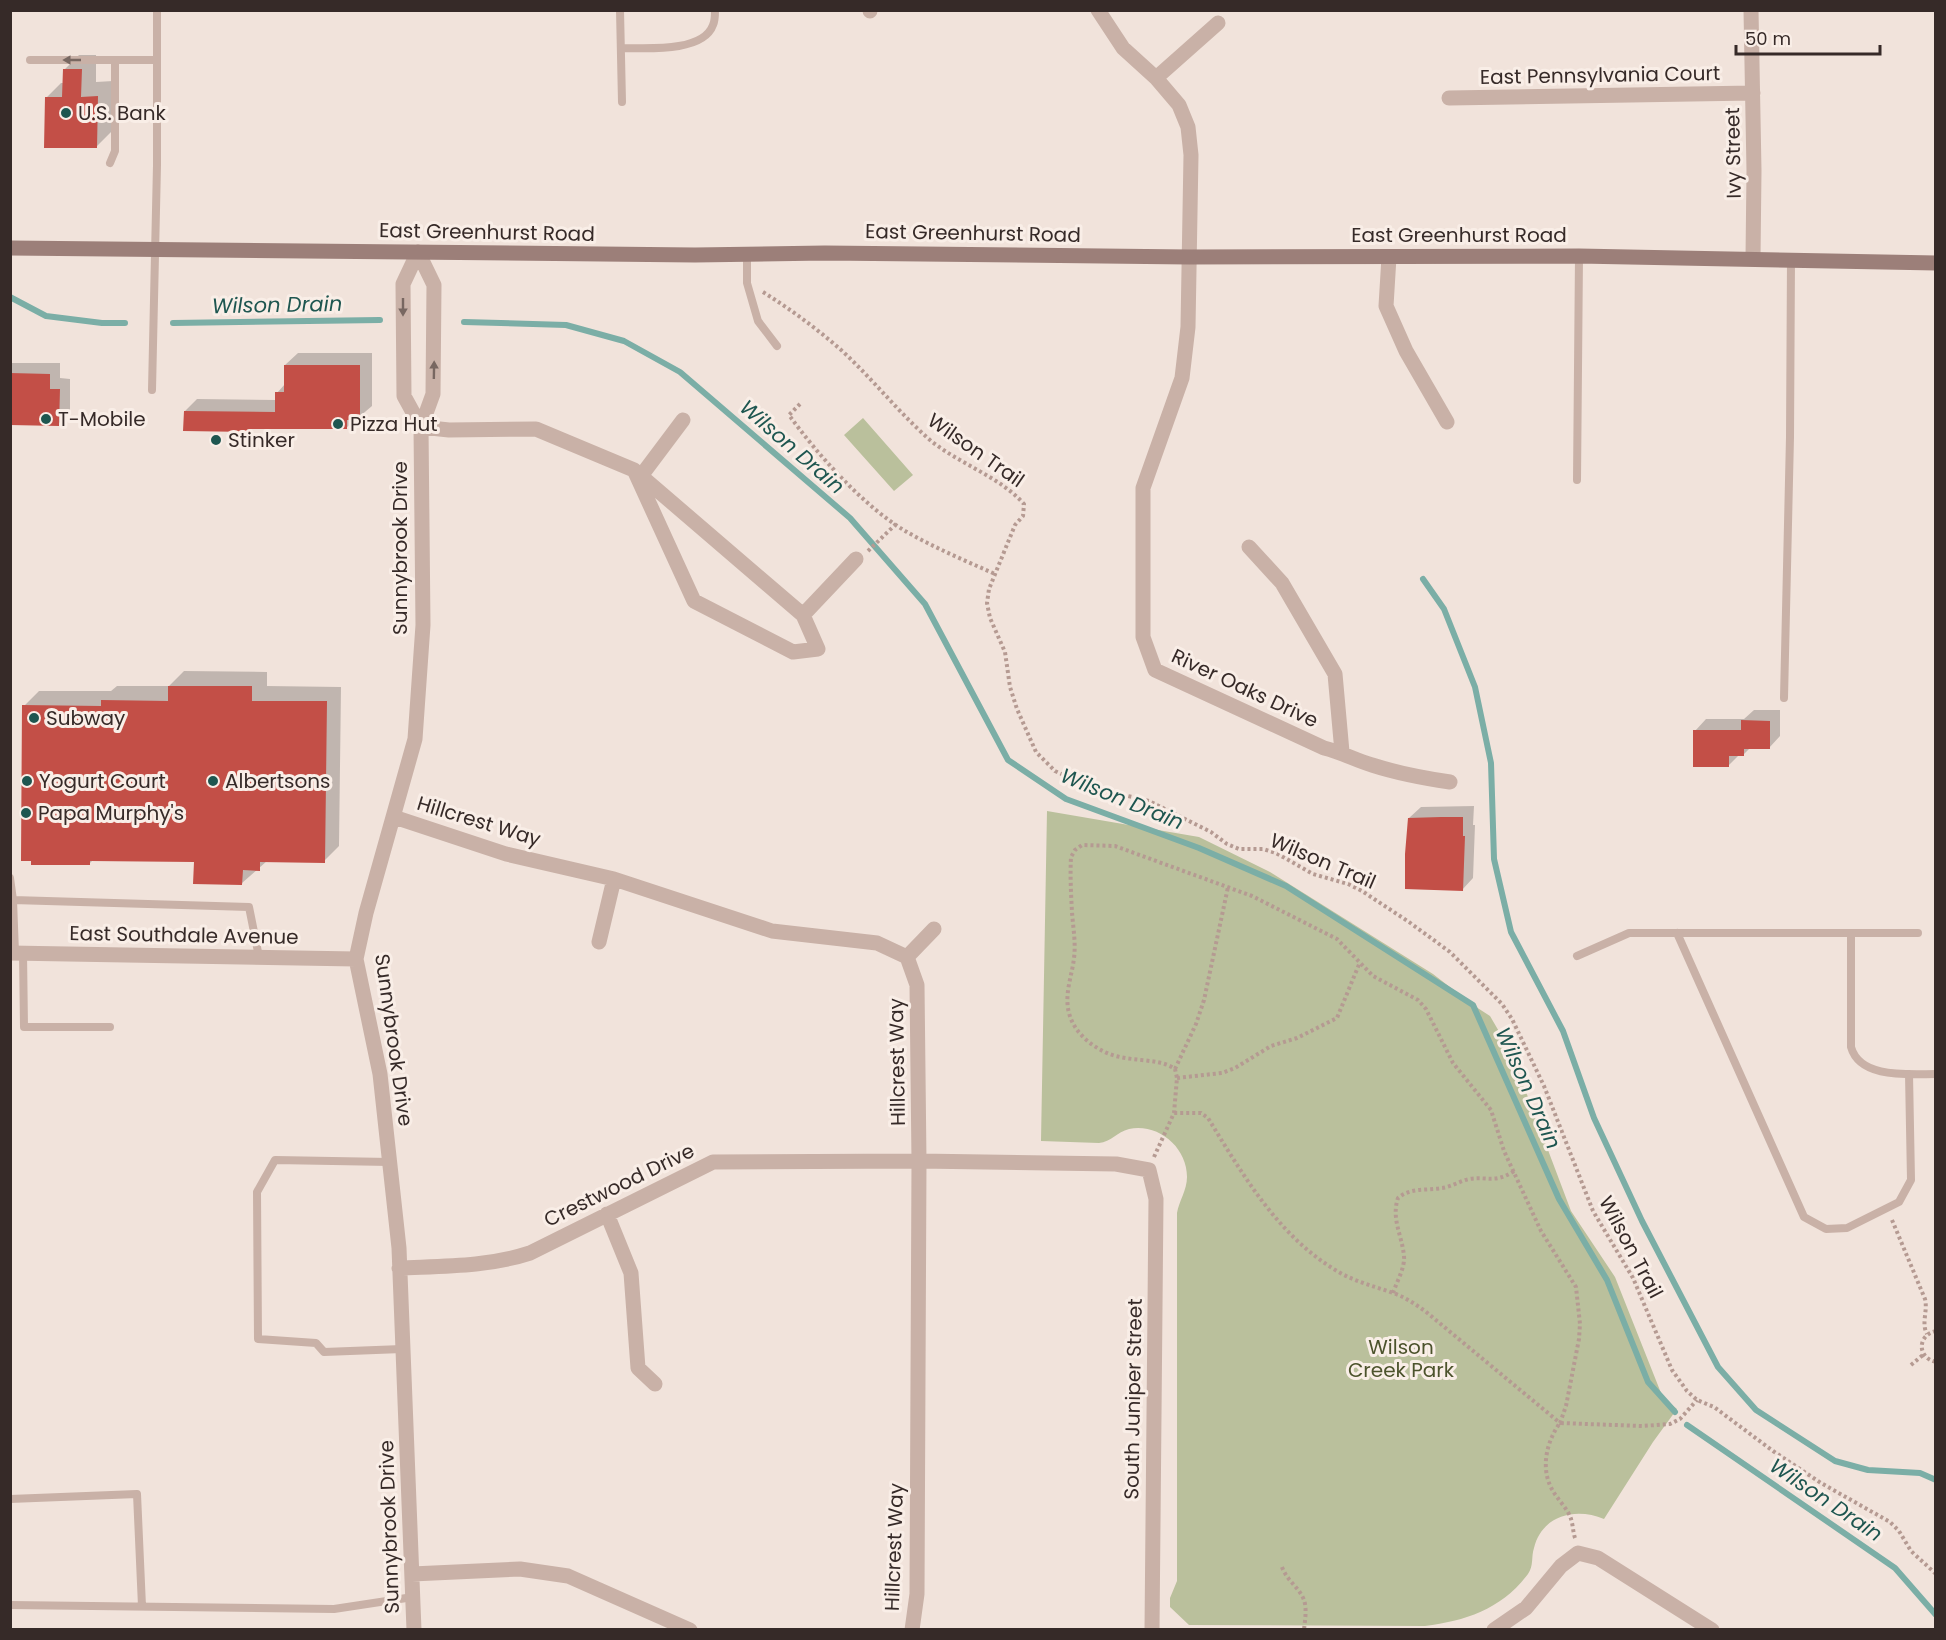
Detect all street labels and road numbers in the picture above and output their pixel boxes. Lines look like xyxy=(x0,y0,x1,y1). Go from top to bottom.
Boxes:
street label: East Pennsylvania Court xyxy=(1480,59,1720,91)
street label: Ivy Street xyxy=(1718,107,1748,199)
street label: East Greenhurst Road xyxy=(379,216,595,248)
street label: East Greenhurst Road xyxy=(865,217,1081,249)
street label: East Greenhurst Road xyxy=(1351,221,1567,249)
street label: Wilson Trail xyxy=(922,406,1030,494)
street label: Sunnybrook Drive xyxy=(386,461,414,635)
street label: River Oaks Drive xyxy=(1167,642,1323,734)
street label: Hillcrest Way xyxy=(414,789,544,853)
street label: Wilson Trail xyxy=(1266,826,1380,896)
street label: East Southdale Avenue xyxy=(69,919,299,951)
street label: Sunnybrook Drive xyxy=(368,952,420,1128)
street label: Hillcrest Way xyxy=(882,998,912,1126)
street label: Crestwood Drive xyxy=(539,1136,699,1234)
street label: Wilson Trail xyxy=(1592,1191,1670,1303)
street label: South Juniper Street xyxy=(1117,1298,1149,1500)
street label: Sunnybrook Drive xyxy=(372,1440,406,1614)
street label: Hillcrest Way xyxy=(878,1483,910,1611)

